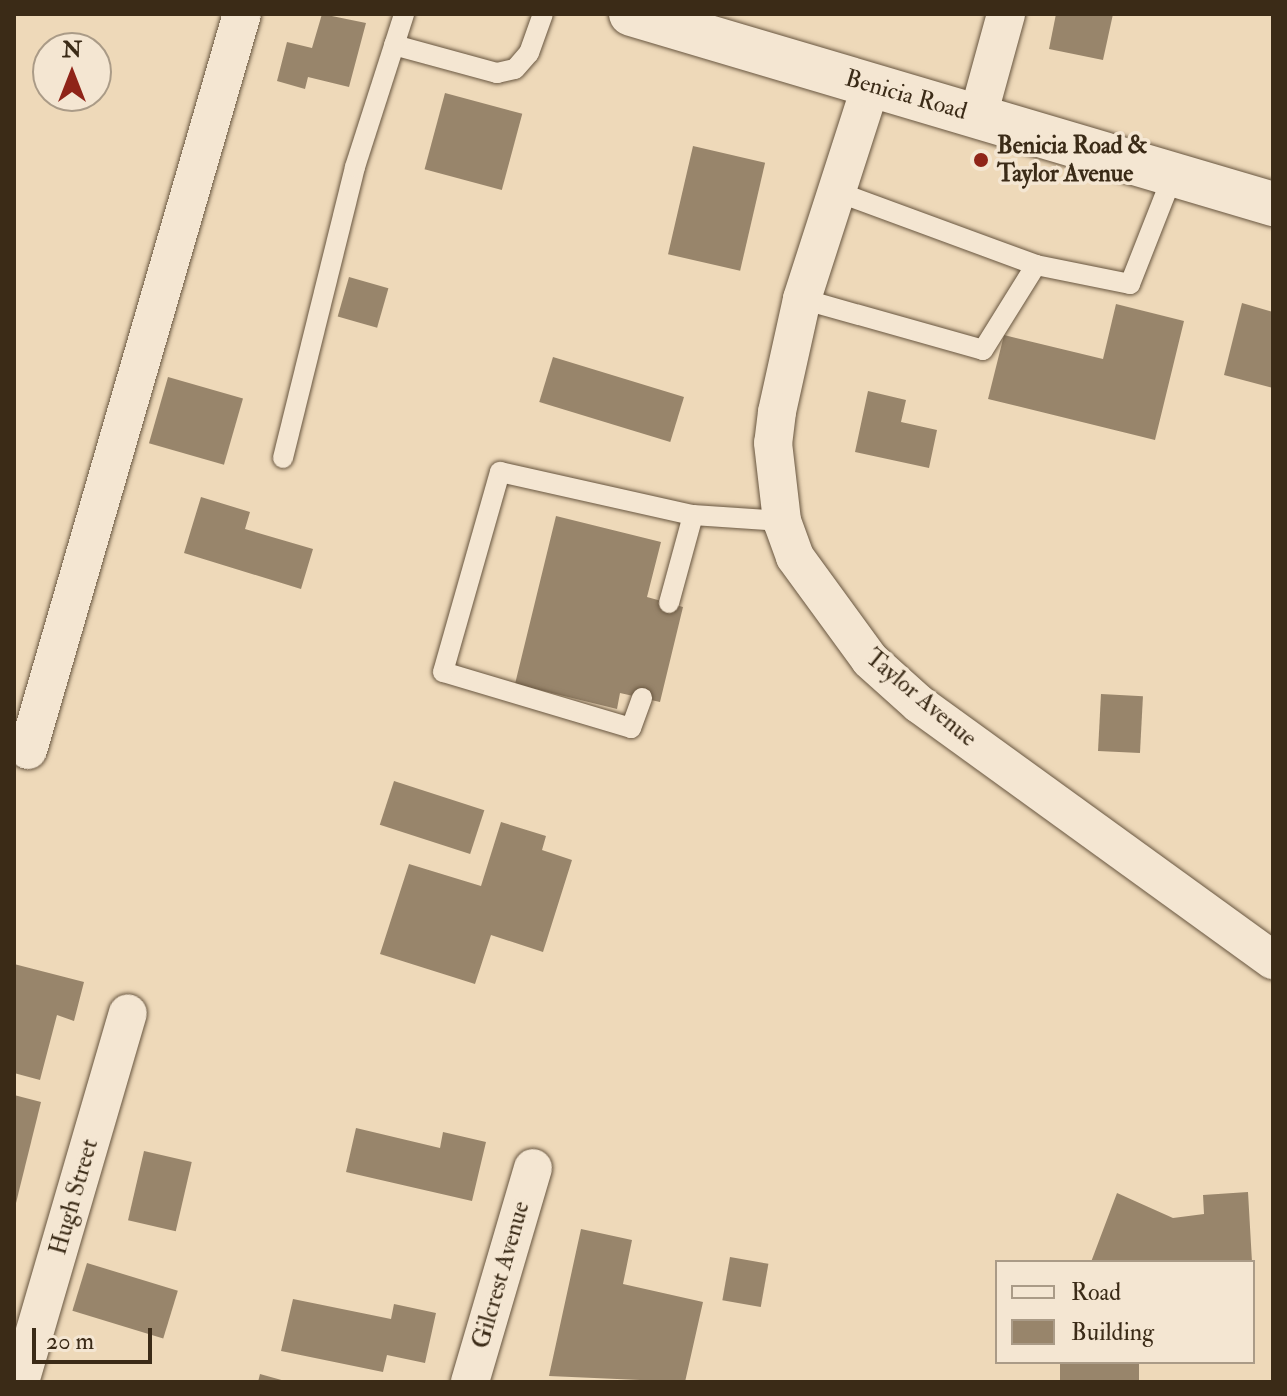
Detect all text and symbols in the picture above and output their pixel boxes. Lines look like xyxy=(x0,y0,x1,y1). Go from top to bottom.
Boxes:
north arrow xyxy=(32,32,112,112)
text: N xyxy=(62,36,82,64)
street label: Benicia Road xyxy=(842,64,970,126)
place label: Benicia Road & Taylor Avenue xyxy=(997,132,1148,188)
marker: Benicia Road & Taylor Avenue xyxy=(972,151,990,169)
street label: Taylor Avenue xyxy=(860,643,982,753)
street label: Hugh Street xyxy=(44,1136,104,1258)
street label: Gilcrest Avenue xyxy=(466,1198,536,1352)
legend xyxy=(995,1260,1255,1364)
text: Road xyxy=(1071,1277,1121,1308)
scale bar xyxy=(36,1312,156,1362)
text: Building xyxy=(1071,1317,1154,1348)
text: 20 m xyxy=(46,1326,94,1357)

